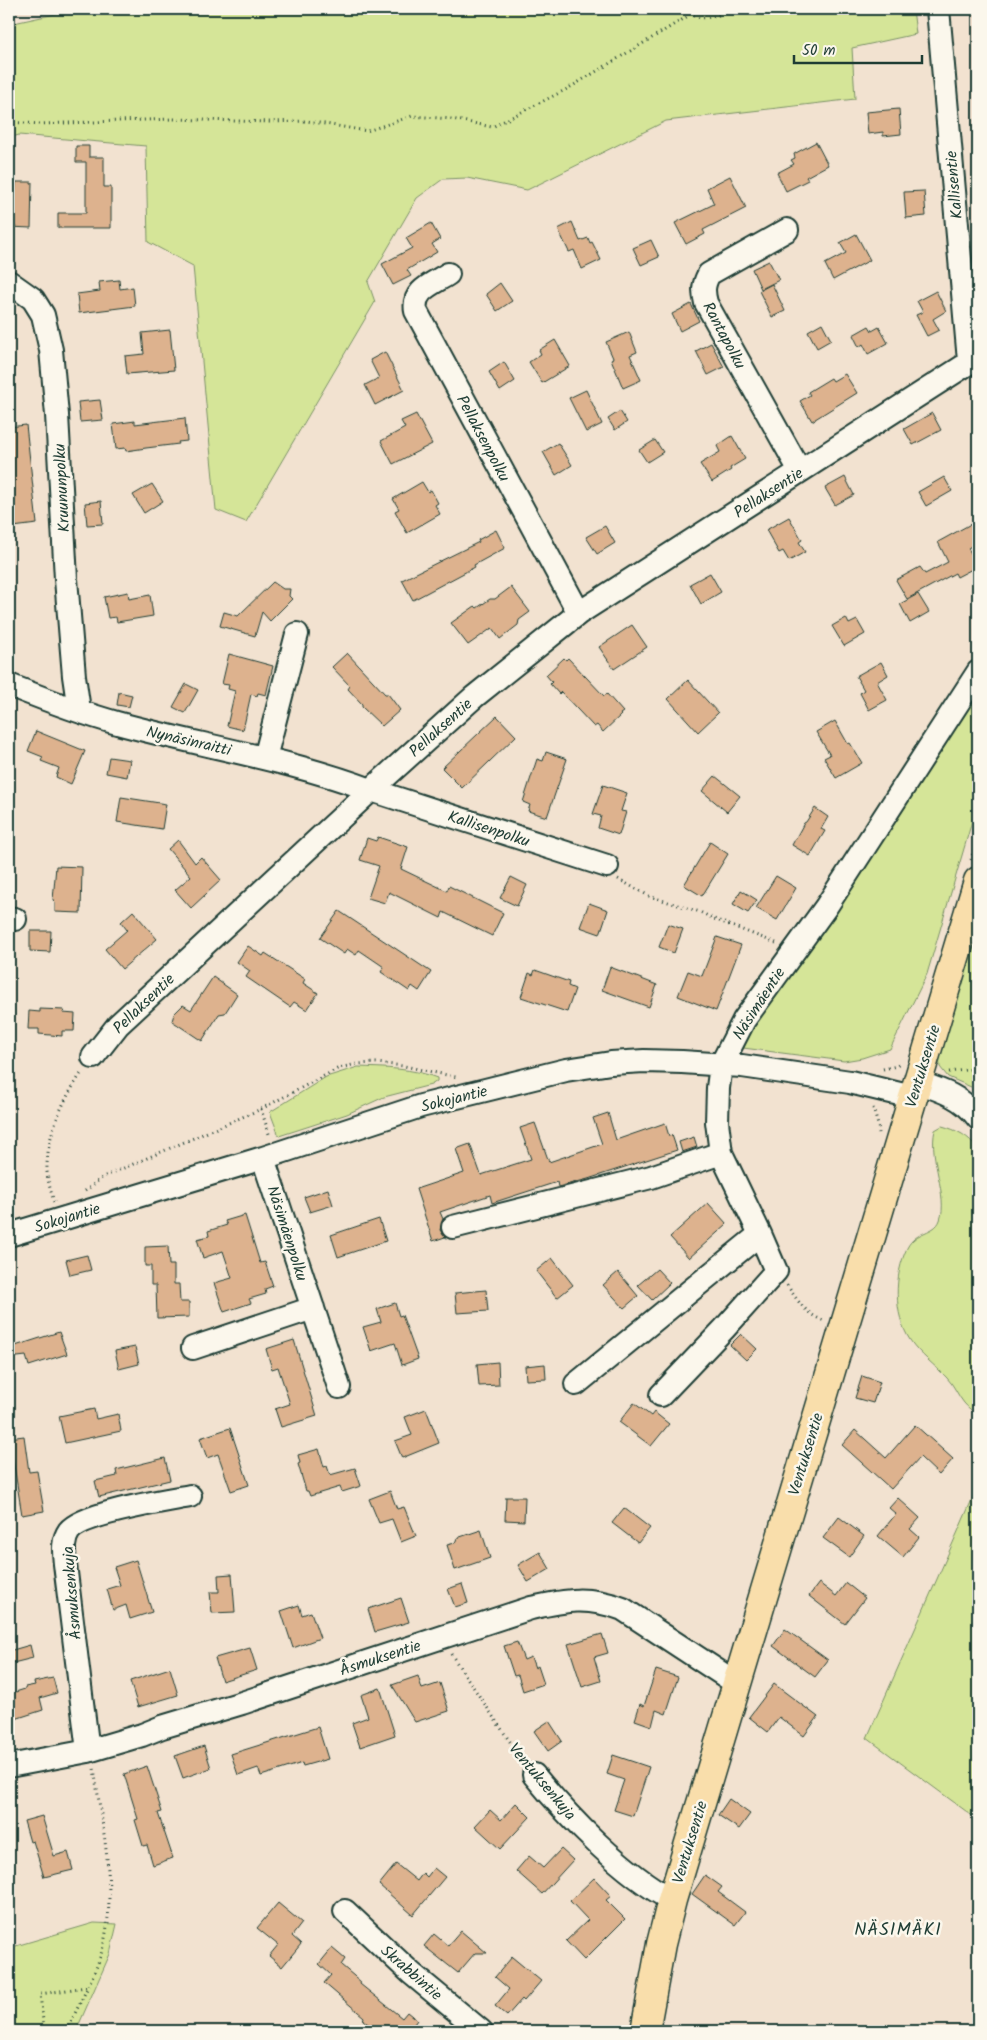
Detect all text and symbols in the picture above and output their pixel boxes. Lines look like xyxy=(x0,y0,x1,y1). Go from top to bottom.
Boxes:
scale bar xyxy=(794,32,922,64)
text: 50 m xyxy=(802,39,836,63)
street label: Kallisentie xyxy=(939,150,970,220)
street label: Rantapolku xyxy=(695,298,752,374)
street label: Pellaksenpolku xyxy=(449,391,516,487)
street label: Kruununpolku xyxy=(48,443,77,533)
street label: Pellaksentie xyxy=(729,461,809,525)
street label: Pellaksentie xyxy=(403,693,479,764)
street label: Nynäsinraitti xyxy=(144,720,235,764)
street label: Kallisenpolku xyxy=(444,804,533,855)
street label: Näsimäentie xyxy=(726,963,792,1045)
street label: Pellaksentie xyxy=(107,968,181,1040)
street label: Ventuksentie xyxy=(899,1022,948,1111)
street label: Sokojantie xyxy=(418,1079,490,1120)
street label: Näsimäenpolku xyxy=(259,1183,314,1285)
street label: Sokojantie xyxy=(31,1197,104,1240)
street label: Ventuksentie xyxy=(782,1410,831,1499)
street label: Åsmuksenkuja xyxy=(56,1545,89,1641)
street label: Åsmuksentie xyxy=(337,1634,424,1683)
street label: Ventuksenkuja xyxy=(502,1738,582,1826)
street label: Ventuksentie xyxy=(666,1798,715,1887)
district label: NÄSIMÄKI xyxy=(854,1916,942,1945)
street label: Skrabbintie xyxy=(374,1939,448,2007)

